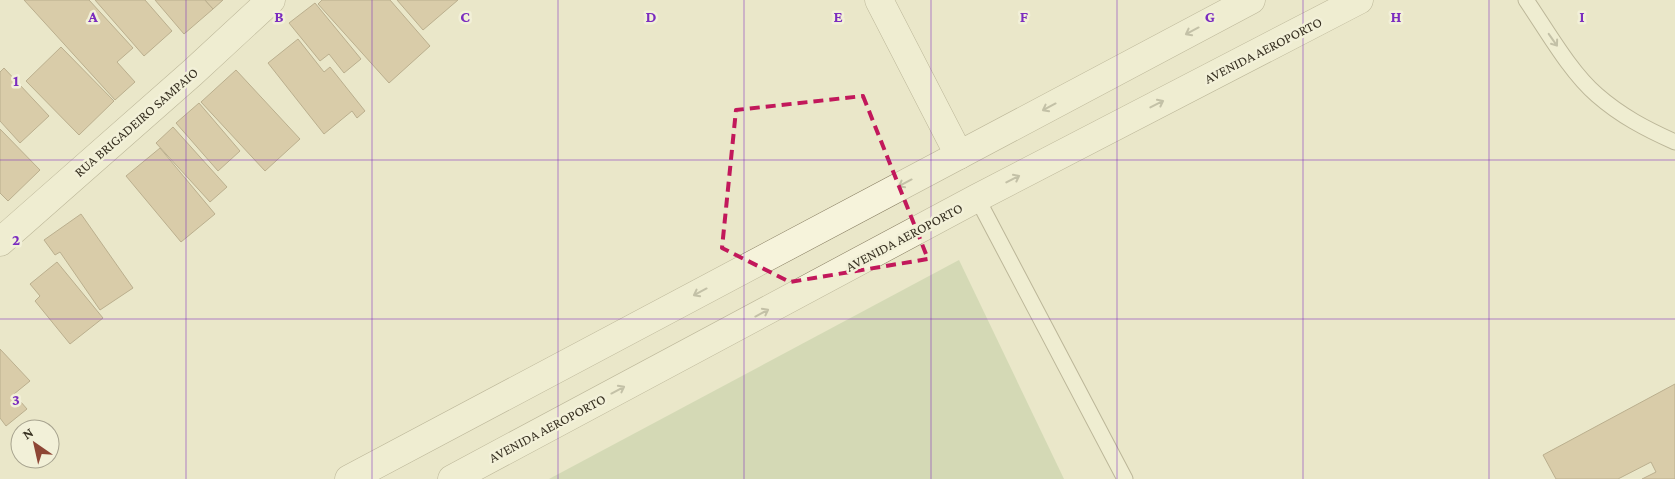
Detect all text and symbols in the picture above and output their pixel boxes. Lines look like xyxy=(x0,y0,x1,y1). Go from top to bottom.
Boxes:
text: A xyxy=(87,8,98,25)
text: B xyxy=(274,8,284,25)
text: C xyxy=(460,8,470,25)
text: D xyxy=(645,8,657,25)
text: E xyxy=(833,8,843,25)
text: F xyxy=(1020,8,1029,25)
text: G xyxy=(1205,8,1215,25)
text: H xyxy=(1391,8,1402,25)
text: I xyxy=(1579,8,1585,25)
street label: AVENIDA AEROPORTO xyxy=(1202,13,1324,87)
one-way arrow xyxy=(1185,26,1200,36)
one-way arrow xyxy=(1548,33,1558,47)
street label: RUA BRIGADEIRO SAMPAIO xyxy=(71,64,201,180)
text: 1 xyxy=(13,72,19,89)
one-way arrow xyxy=(1150,99,1165,109)
one-way arrow xyxy=(1042,103,1057,112)
one-way arrow xyxy=(1005,174,1020,183)
one-way arrow xyxy=(898,179,913,188)
street label: AVENIDA AEROPORTO xyxy=(843,199,965,275)
text: 2 xyxy=(12,231,20,248)
one-way arrow xyxy=(693,288,708,297)
one-way arrow xyxy=(754,308,769,318)
one-way arrow xyxy=(611,385,626,395)
street label: AVENIDA AEROPORTO xyxy=(486,390,608,466)
text: 3 xyxy=(12,391,20,408)
north arrow xyxy=(10,419,60,469)
text: N xyxy=(19,424,37,443)

